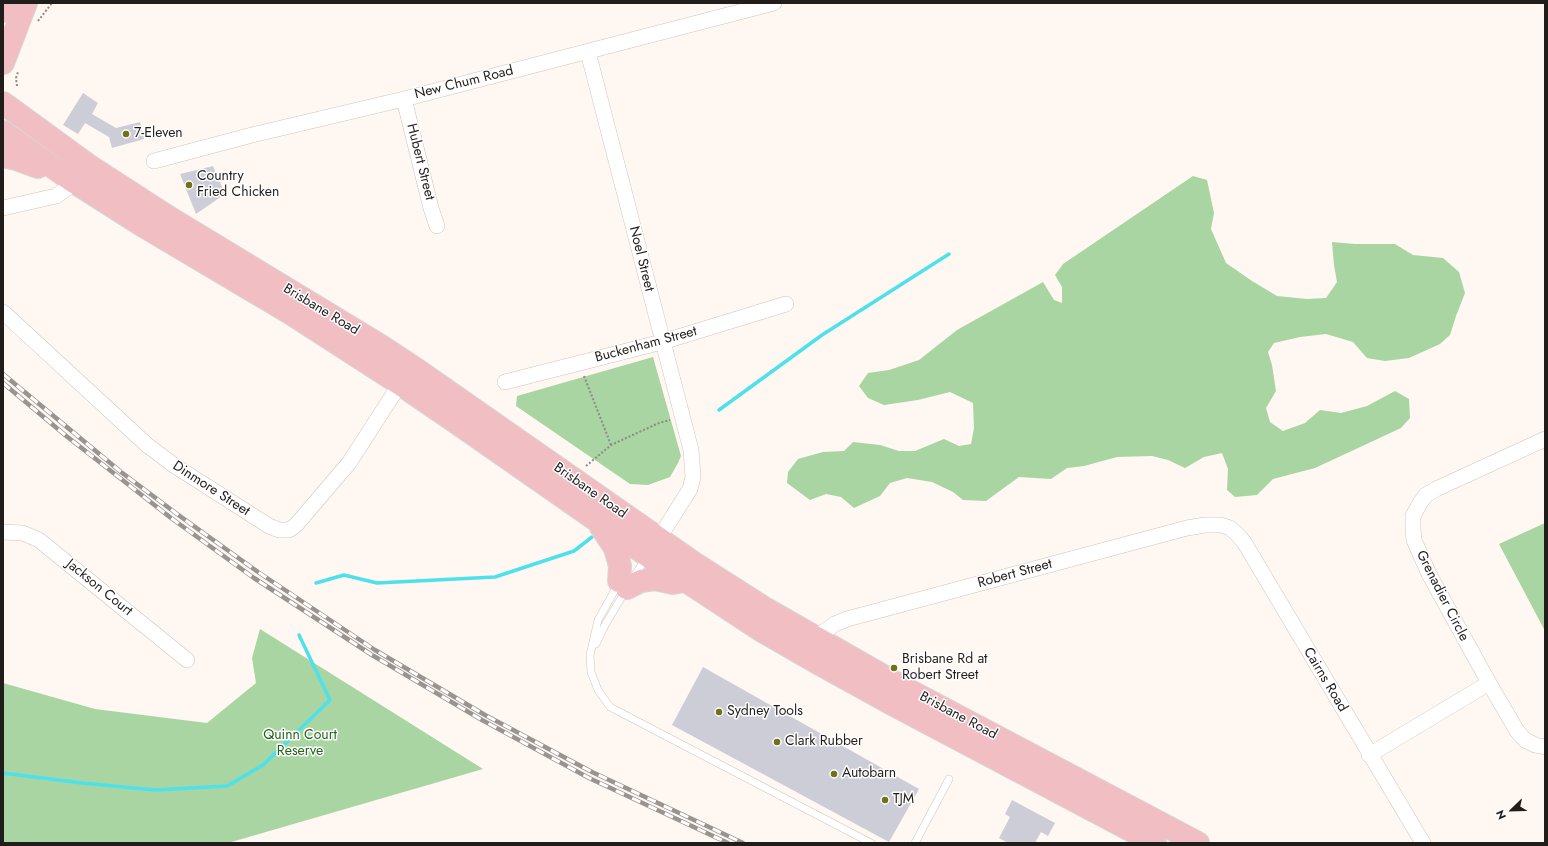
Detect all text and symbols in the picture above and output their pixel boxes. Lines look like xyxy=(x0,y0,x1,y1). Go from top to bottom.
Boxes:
street label: New Chum Road xyxy=(413,63,515,103)
street label: Hubert Street xyxy=(402,122,438,202)
place label: 7-Eleven xyxy=(134,126,183,142)
marker: 7-Eleven xyxy=(121,129,131,139)
place label: Country Fried Chicken xyxy=(197,169,279,202)
marker: Country Fried Chicken xyxy=(184,180,194,190)
street label: Noel Street xyxy=(625,225,657,293)
street label: Brisbane Road xyxy=(280,281,362,339)
street label: Buckenham Street xyxy=(593,323,699,367)
street label: Dinmore Street xyxy=(169,458,253,520)
street label: Brisbane Road xyxy=(550,460,630,522)
street label: Grenadier Circle xyxy=(1412,548,1472,644)
street label: Jackson Court xyxy=(62,556,136,620)
street label: Robert Street xyxy=(976,556,1054,592)
street label: Cairns Road xyxy=(1299,645,1351,715)
place label: Brisbane Rd at Robert Street xyxy=(902,652,987,684)
marker: Brisbane Rd at Robert Street xyxy=(889,663,899,673)
street label: Brisbane Road xyxy=(916,688,1000,744)
place label: Sydney Tools xyxy=(727,704,803,720)
marker: Sydney Tools xyxy=(714,707,724,717)
park label: Quinn Court Reserve xyxy=(263,728,337,760)
place label: Clark Rubber xyxy=(785,734,863,750)
marker: Clark Rubber xyxy=(772,737,782,747)
place label: Autobarn xyxy=(842,766,896,782)
marker: Autobarn xyxy=(829,769,839,779)
north arrow xyxy=(1492,790,1532,830)
place label: TJM xyxy=(893,792,914,808)
marker: TJM xyxy=(880,795,890,805)
text: N xyxy=(1492,808,1510,822)

